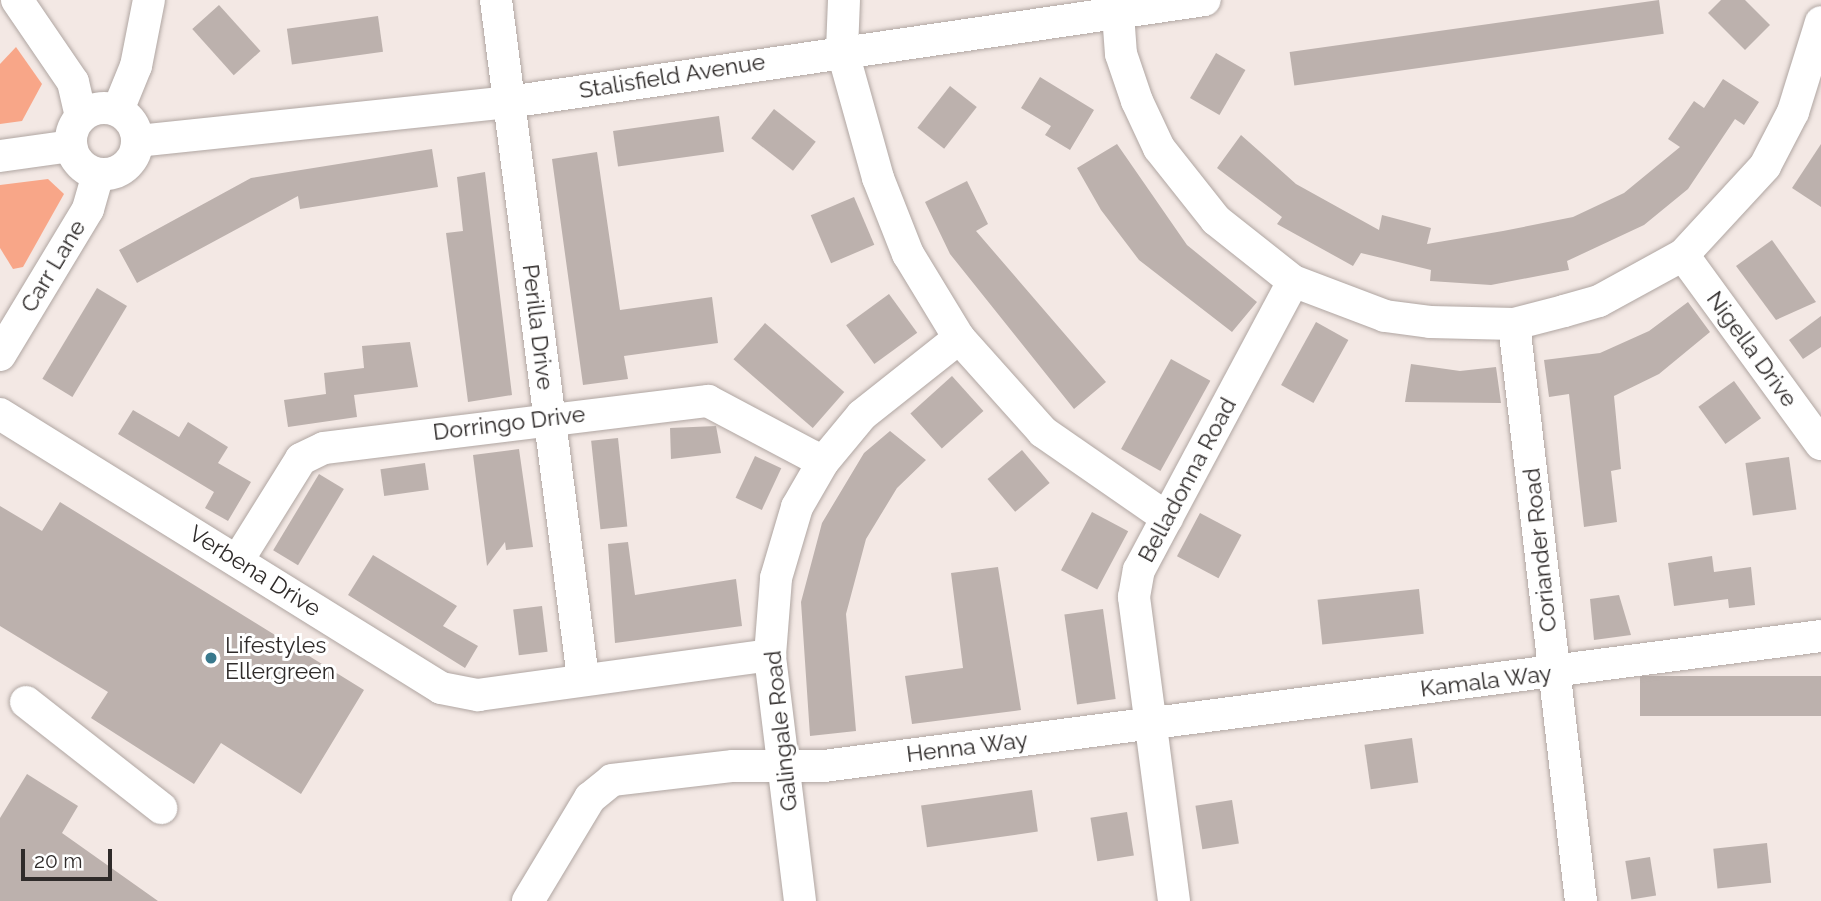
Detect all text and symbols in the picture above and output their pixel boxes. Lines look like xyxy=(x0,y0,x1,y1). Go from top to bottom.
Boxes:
street label: Stalisfield Avenue xyxy=(577,48,767,104)
street label: Carr Lane xyxy=(15,215,91,317)
street label: Perilla Drive xyxy=(517,263,559,391)
street label: Nigella Drive xyxy=(1701,286,1803,412)
street label: Belladonna Road xyxy=(1132,393,1242,567)
street label: Dorringo Drive xyxy=(431,400,587,446)
street label: Coriander Road xyxy=(1518,466,1562,634)
street label: Verbena Drive xyxy=(184,520,326,622)
place label: Lifestyles Ellergreen xyxy=(225,631,335,685)
street label: Galingale Road xyxy=(759,649,803,813)
marker: Lifestyles Ellergreen xyxy=(203,650,219,666)
street label: Kamala Way xyxy=(1418,659,1554,703)
street label: Henna Way xyxy=(904,726,1030,768)
scale bar xyxy=(24,834,116,878)
text: 20 m xyxy=(34,848,82,873)

